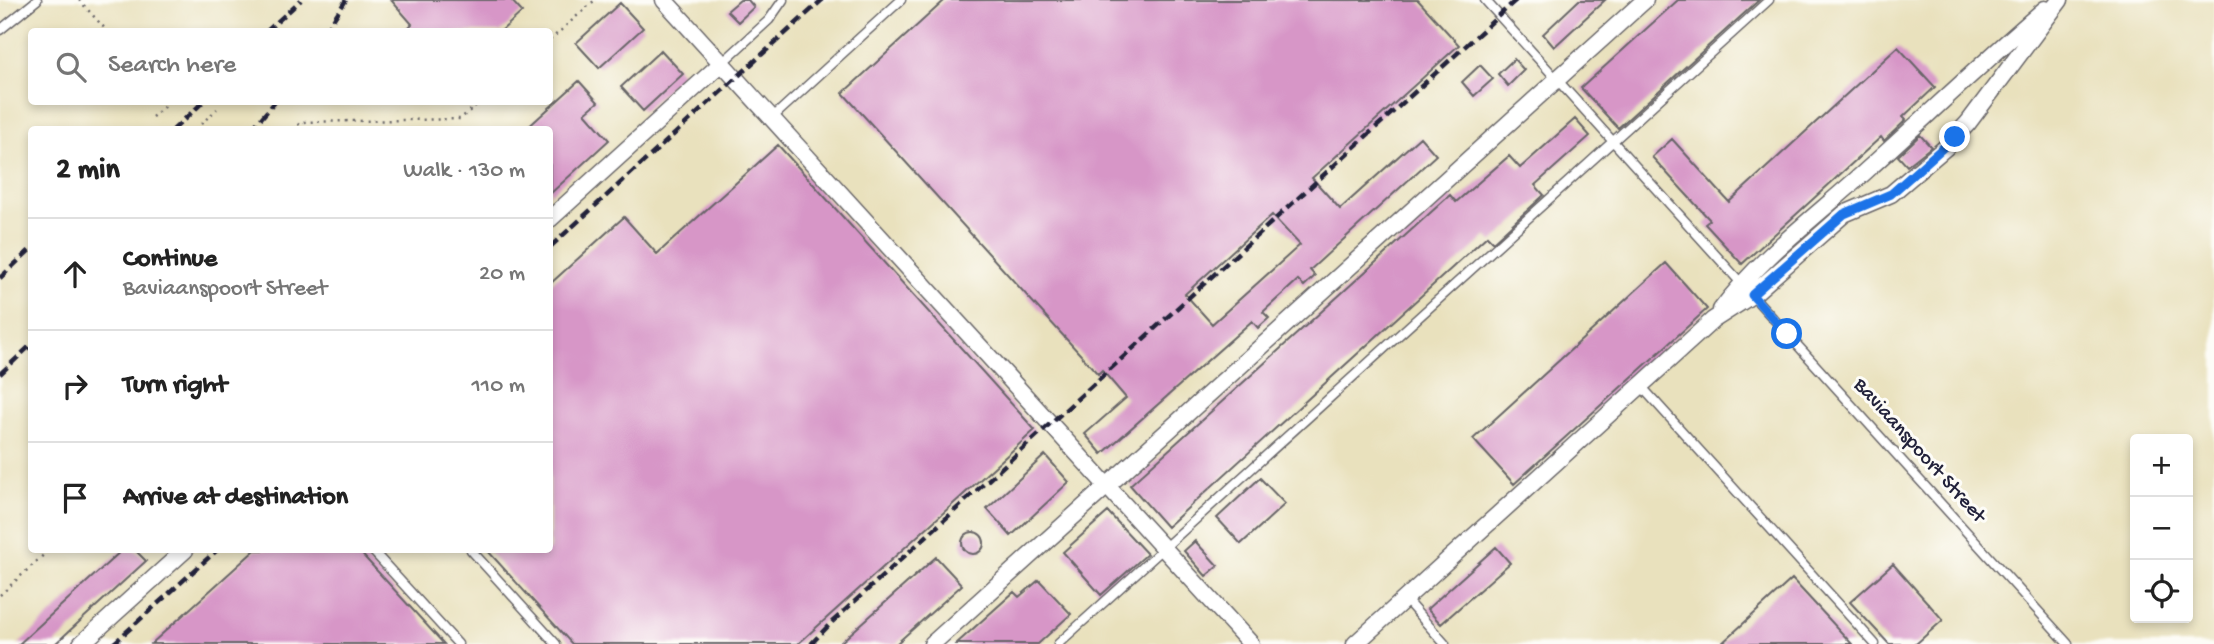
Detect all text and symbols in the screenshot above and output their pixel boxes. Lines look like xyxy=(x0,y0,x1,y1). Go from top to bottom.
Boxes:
search box xyxy=(28,28,553,105)
icon: search xyxy=(52,48,90,86)
text: Search here xyxy=(108,51,236,82)
route end xyxy=(1939,121,1970,152)
text: 2 min xyxy=(56,154,120,189)
text: Walk · 130 m xyxy=(403,158,525,185)
text: Continue xyxy=(123,245,217,276)
icon: ahead xyxy=(56,255,94,293)
text: 20 m xyxy=(479,261,525,288)
text: Baviaanspoort Street xyxy=(123,276,327,303)
route start xyxy=(1771,318,1802,349)
icon: right xyxy=(56,367,94,405)
text: Turn right xyxy=(123,371,227,402)
text: 110 m xyxy=(472,373,525,400)
street label: Baviaanspoort Street xyxy=(1846,373,1992,531)
map controls xyxy=(2130,434,2193,623)
button: + xyxy=(2130,434,2193,497)
icon: arrive xyxy=(56,479,94,517)
text: Arrive at destination xyxy=(123,483,348,514)
button: − xyxy=(2130,497,2193,560)
button: locate xyxy=(2130,560,2193,623)

